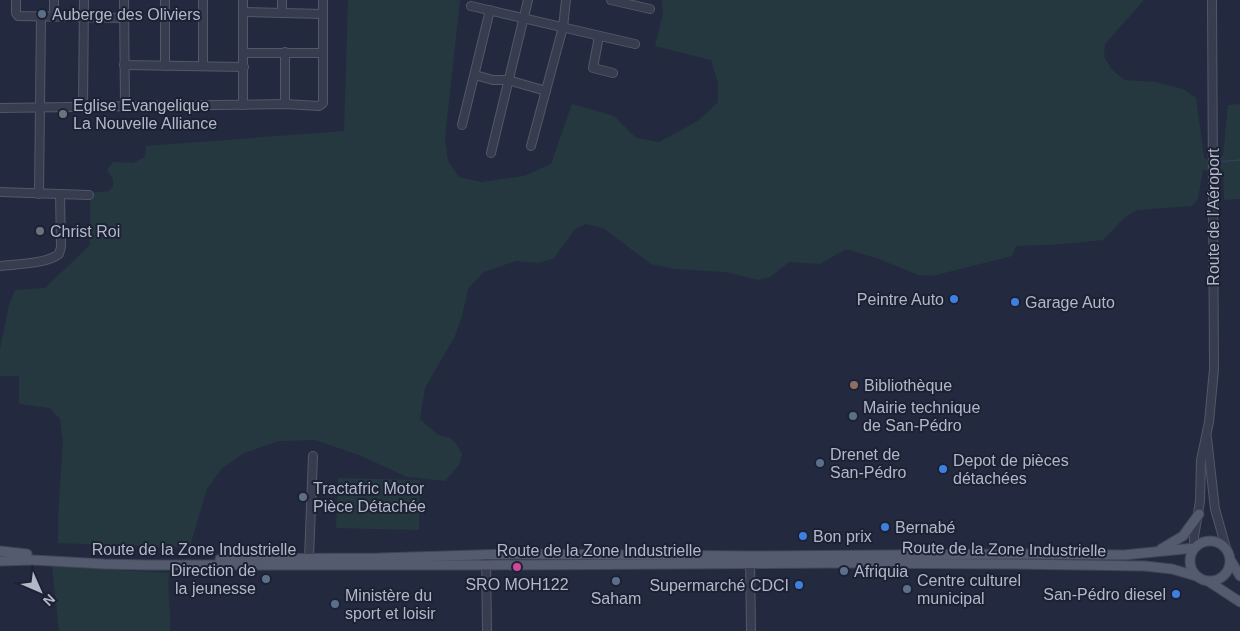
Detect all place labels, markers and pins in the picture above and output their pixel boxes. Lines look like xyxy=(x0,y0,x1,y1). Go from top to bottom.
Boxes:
place label: Auberge des Oliviers xyxy=(52,6,201,23)
marker: Auberge des Oliviers xyxy=(36,8,48,20)
place label: Eglise Evangelique La Nouvelle Alliance xyxy=(73,97,217,132)
marker: Eglise Evangelique La Nouvelle Alliance xyxy=(57,108,69,120)
place label: Christ Roi xyxy=(50,223,120,240)
marker: Christ Roi xyxy=(34,225,46,237)
place label: Peintre Auto xyxy=(857,291,944,308)
marker: Peintre Auto xyxy=(948,293,960,305)
place label: Garage Auto xyxy=(1025,294,1115,311)
marker: Garage Auto xyxy=(1009,296,1021,308)
place label: Bibliothèque xyxy=(864,377,952,394)
marker: Bibliothèque xyxy=(848,379,860,391)
place label: Mairie technique de San-Pédro xyxy=(863,399,981,434)
marker: Mairie technique de San-Pédro xyxy=(847,410,859,422)
place label: Drenet de San-Pédro xyxy=(830,446,907,481)
place label: Depot de pièces détachées xyxy=(953,452,1069,487)
marker: Drenet de San-Pédro xyxy=(814,457,826,469)
marker: Depot de pièces détachées xyxy=(937,463,949,475)
place label: Tractafric Motor Pièce Détachée xyxy=(313,480,426,515)
marker: Tractafric Motor Pièce Détachée xyxy=(297,491,309,503)
place label: Bernabé xyxy=(895,519,956,536)
marker: Bernabé xyxy=(879,521,891,533)
place label: Bon prix xyxy=(813,528,872,545)
marker: Bon prix xyxy=(797,530,809,542)
marker: SRO MOH122 xyxy=(511,561,523,573)
place label: Direction de la jeunesse xyxy=(171,562,256,597)
place label: Afriquia xyxy=(854,563,908,580)
marker: Afriquia xyxy=(838,565,850,577)
place label: Centre culturel municipal xyxy=(917,572,1021,607)
marker: Direction de la jeunesse xyxy=(260,573,272,585)
marker: Saham xyxy=(610,575,622,587)
place label: SRO MOH122 xyxy=(465,576,569,593)
place label: Supermarché CDCI xyxy=(649,577,789,594)
marker: Supermarché CDCI xyxy=(793,579,805,591)
marker: Centre culturel municipal xyxy=(901,583,913,595)
place label: San-Pédro diesel xyxy=(1043,586,1166,603)
place label: Ministère du sport et loisir xyxy=(345,587,436,622)
marker: San-Pédro diesel xyxy=(1170,588,1182,600)
place label: Saham xyxy=(591,590,641,607)
marker: Ministère du sport et loisir xyxy=(329,598,341,610)

